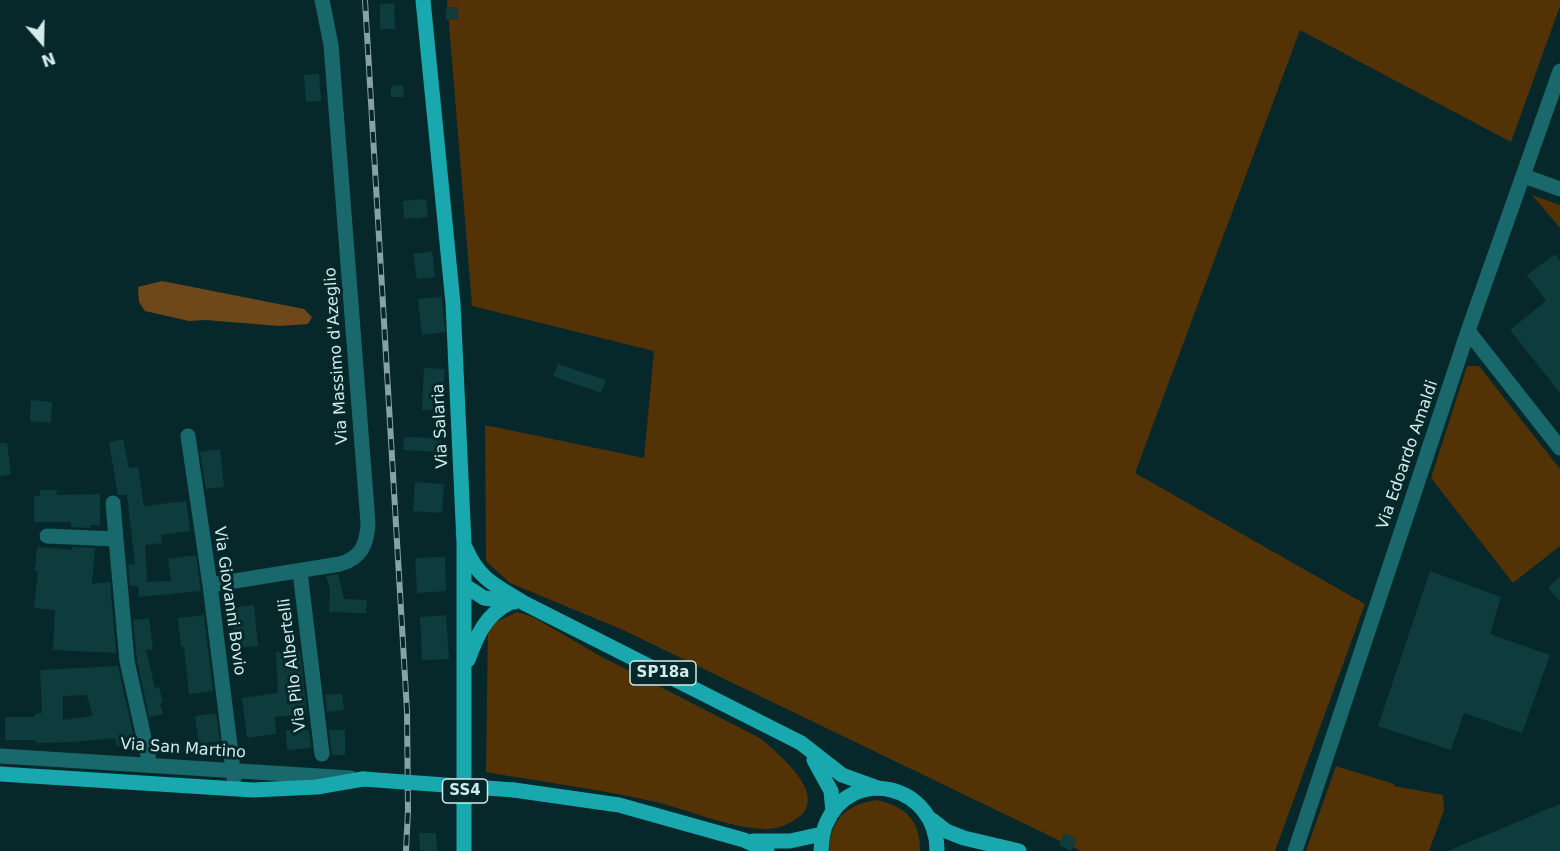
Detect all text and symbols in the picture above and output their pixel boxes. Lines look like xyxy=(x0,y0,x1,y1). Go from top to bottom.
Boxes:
north arrow xyxy=(12,12,72,72)
text: N xyxy=(39,48,58,71)
street label: Via Massimo d'Azeglio xyxy=(321,267,353,445)
street label: Via Edoardo Amaldi xyxy=(1373,378,1443,532)
street label: Via Salaria xyxy=(429,383,453,469)
street label: Via Giovanni Bovio xyxy=(209,525,249,677)
street label: Via Pilo Albertelli xyxy=(275,597,311,733)
road number: SP18a xyxy=(630,661,696,685)
street label: Via San Martino xyxy=(120,735,246,763)
road number: SS4 xyxy=(442,779,488,803)

